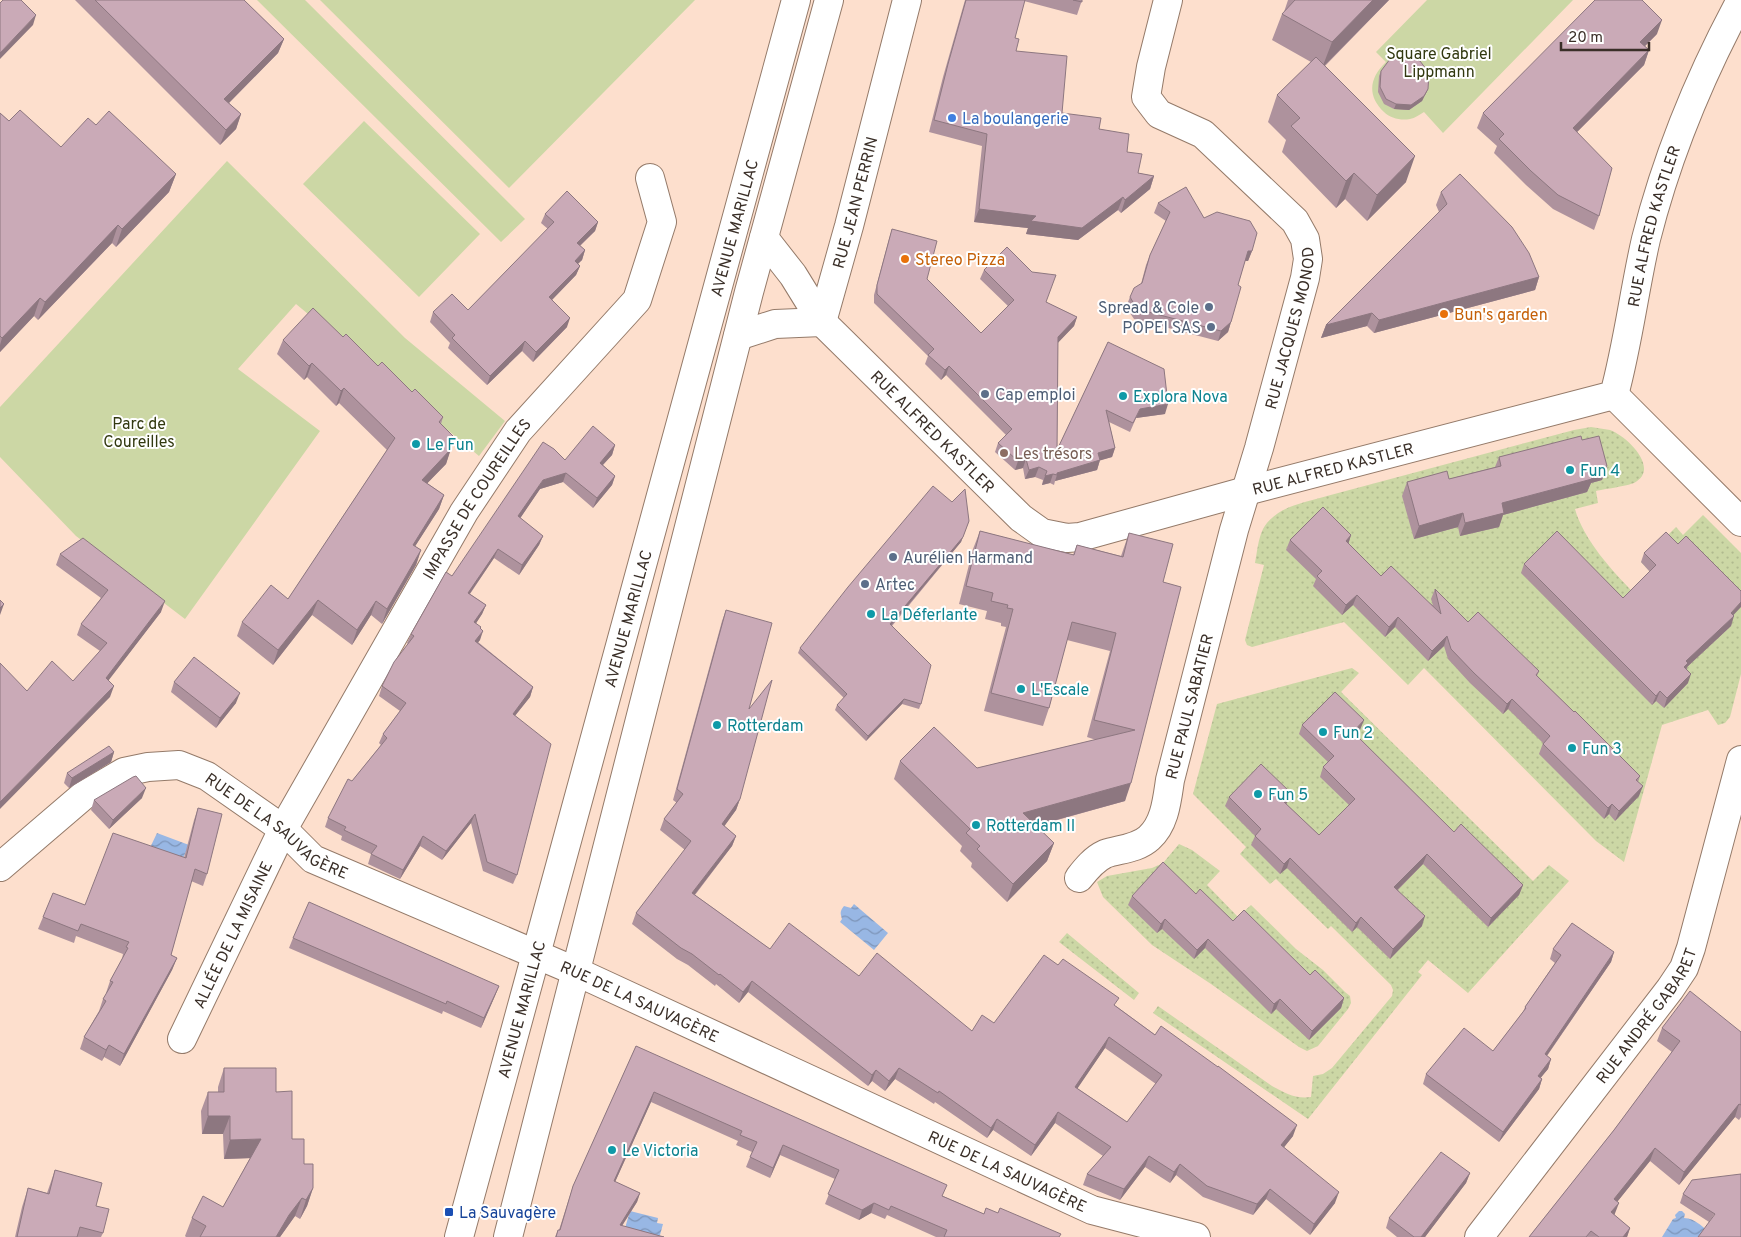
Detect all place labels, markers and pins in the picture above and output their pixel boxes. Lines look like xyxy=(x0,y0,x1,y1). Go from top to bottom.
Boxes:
place label: La boulangerie xyxy=(962,110,1069,130)
marker: La boulangerie xyxy=(946,112,958,124)
place label: Stereo Pizza xyxy=(915,251,1005,271)
marker: Stereo Pizza xyxy=(899,253,911,265)
place label: Spread & Cole xyxy=(1098,299,1199,319)
marker: Spread & Cole xyxy=(1203,301,1215,313)
place label: Bun's garden xyxy=(1454,306,1548,326)
marker: Bun's garden xyxy=(1438,308,1450,320)
place label: POPEI SAS xyxy=(1122,319,1201,339)
marker: POPEI SAS xyxy=(1205,321,1217,333)
place label: Cap emploi xyxy=(995,386,1076,406)
marker: Cap emploi xyxy=(979,388,991,400)
place label: Explora Nova xyxy=(1133,388,1228,408)
marker: Explora Nova xyxy=(1117,390,1129,402)
place label: Le Fun xyxy=(426,436,474,456)
marker: Le Fun xyxy=(410,438,422,450)
place label: Les trésors xyxy=(1014,445,1092,465)
marker: Les trésors xyxy=(998,447,1010,459)
place label: Fun 4 xyxy=(1580,462,1620,482)
marker: Fun 4 xyxy=(1564,464,1576,476)
place label: Aurélien Harmand xyxy=(903,549,1033,569)
marker: Aurélien Harmand xyxy=(887,551,899,563)
place label: Artec xyxy=(875,576,915,596)
marker: Artec xyxy=(859,578,871,590)
place label: La Déferlante xyxy=(881,606,977,626)
marker: La Déferlante xyxy=(865,608,877,620)
place label: L'Escale xyxy=(1031,681,1089,701)
marker: L'Escale xyxy=(1015,683,1027,695)
place label: Rotterdam xyxy=(727,717,803,737)
marker: Rotterdam xyxy=(711,719,723,731)
place label: Fun 2 xyxy=(1333,724,1373,744)
marker: Fun 2 xyxy=(1317,726,1329,738)
place label: Fun 3 xyxy=(1582,740,1622,760)
marker: Fun 3 xyxy=(1566,742,1578,754)
place label: Fun 5 xyxy=(1268,786,1308,806)
marker: Fun 5 xyxy=(1252,788,1264,800)
place label: Rotterdam II xyxy=(986,817,1075,837)
marker: Rotterdam II xyxy=(970,819,982,831)
place label: Le Victoria xyxy=(622,1142,698,1162)
marker: Le Victoria xyxy=(606,1144,618,1156)
place label: La Sauvagère xyxy=(459,1204,556,1224)
marker: La Sauvagère xyxy=(443,1206,455,1218)

